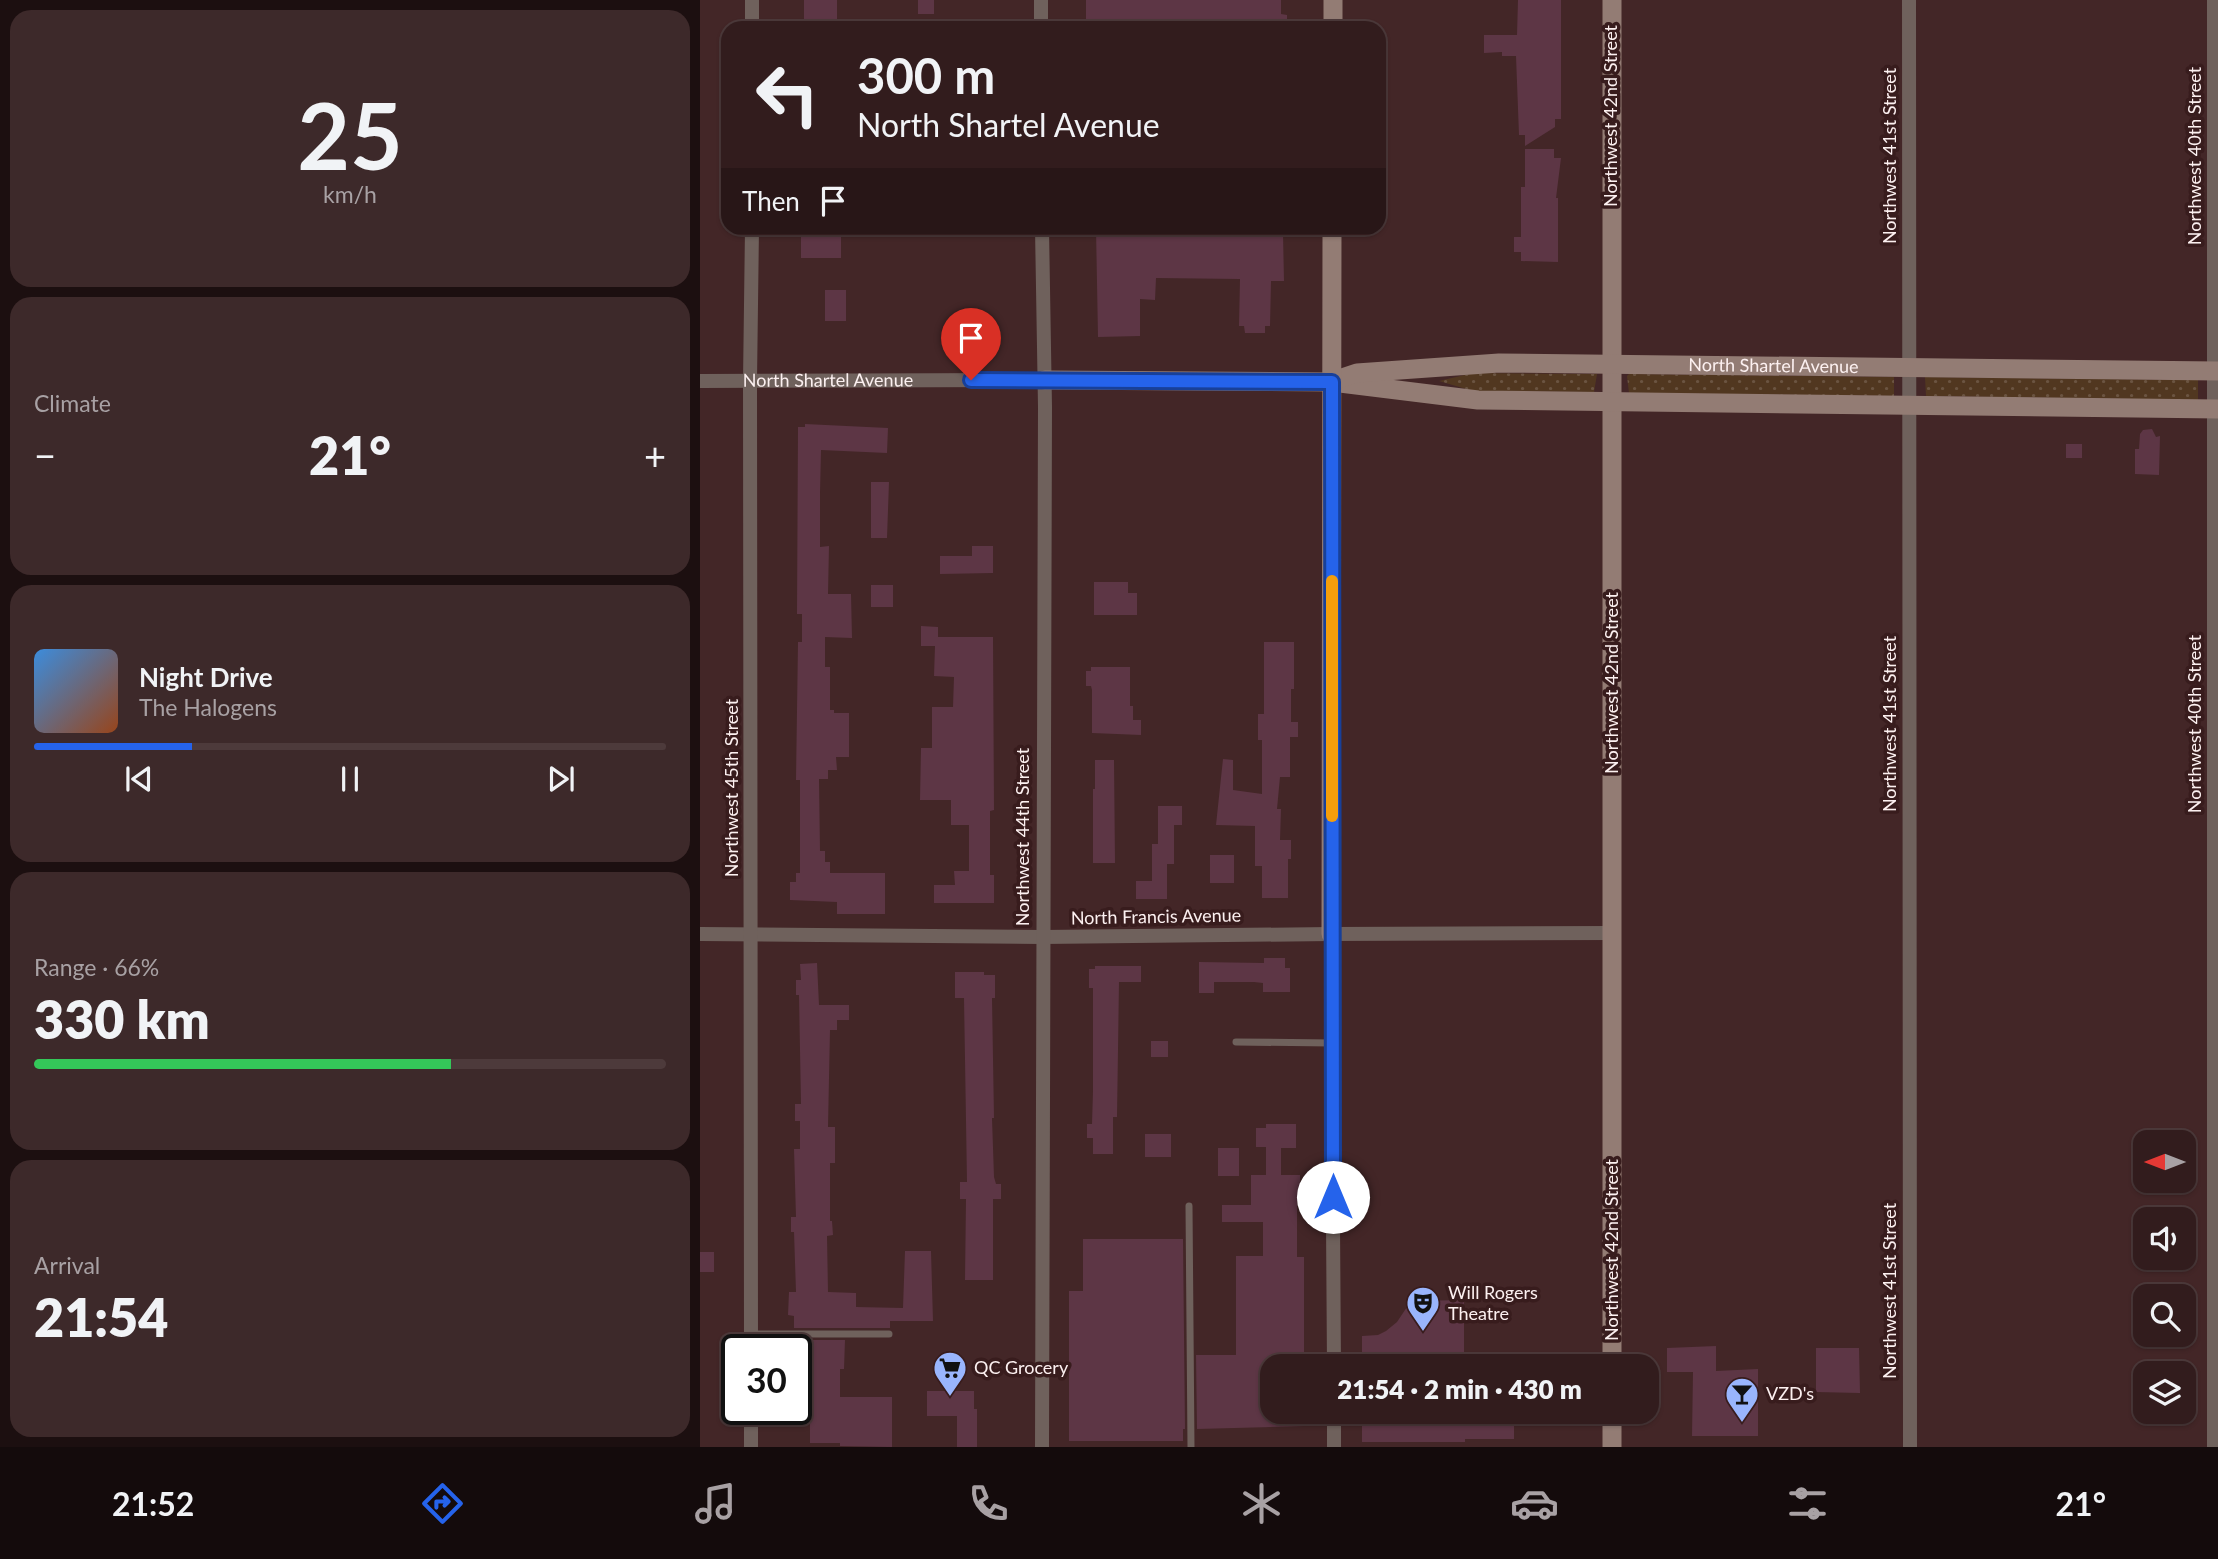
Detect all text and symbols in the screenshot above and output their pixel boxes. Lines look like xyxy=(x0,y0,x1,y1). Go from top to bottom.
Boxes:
street label: Northwest 42nd Street xyxy=(1599,24,1621,207)
text: 300 m xyxy=(857,46,995,104)
icon: left xyxy=(742,49,833,140)
street label: Northwest 40th Street xyxy=(2183,66,2205,245)
street label: Northwest 41st Street xyxy=(1878,67,1900,244)
text: 25 xyxy=(297,80,403,189)
text: North Shartel Avenue xyxy=(857,105,1160,144)
text: km/h xyxy=(323,180,377,208)
icon: arrive xyxy=(814,182,852,220)
text: Then xyxy=(742,185,800,217)
pin xyxy=(941,308,1001,380)
icon: arrive xyxy=(952,319,990,357)
street label: North Shartel Avenue xyxy=(1688,353,1859,377)
street label: North Shartel Avenue xyxy=(743,368,913,391)
text: Climate xyxy=(34,389,111,417)
text: 21° xyxy=(309,424,391,486)
text: − xyxy=(34,432,56,478)
text: + xyxy=(644,432,666,478)
street label: Northwest 42nd Street xyxy=(1600,591,1622,774)
street label: Northwest 40th Street xyxy=(2183,634,2205,813)
street label: Northwest 41st Street xyxy=(1878,635,1900,812)
text: Night Drive xyxy=(139,661,273,693)
text: The Halogens xyxy=(139,693,277,721)
street label: Northwest 45th Street xyxy=(720,698,742,877)
street label: Northwest 44th Street xyxy=(1011,747,1033,926)
icon: previous xyxy=(120,760,158,798)
icon: pause xyxy=(331,760,369,798)
icon: next xyxy=(542,760,580,798)
street label: North Francis Avenue xyxy=(1071,904,1241,928)
text: Range · 66% xyxy=(34,953,159,981)
text: 330 km xyxy=(34,988,210,1050)
north arrow xyxy=(2133,1130,2196,1194)
map controls xyxy=(2133,1130,2196,1424)
street label: Northwest 42nd Street xyxy=(1600,1158,1622,1341)
position arrow xyxy=(1296,1160,1370,1234)
street label: Northwest 41st Street xyxy=(1878,1202,1900,1379)
button: sound xyxy=(2133,1207,2196,1270)
text: Arrival xyxy=(34,1251,100,1279)
place label: Will Rogers Theatre xyxy=(1448,1281,1538,1324)
theatre icon: Will Rogers Theatre xyxy=(1404,1284,1442,1333)
button: search xyxy=(2133,1284,2196,1347)
text: 21:54 xyxy=(34,1286,168,1348)
speed limit sign: 30 xyxy=(721,1334,812,1425)
supermarket icon: QC Grocery xyxy=(931,1349,969,1398)
place label: QC Grocery xyxy=(974,1356,1069,1378)
button: layers xyxy=(2133,1361,2196,1424)
text: 21:54 · 2 min · 430 m xyxy=(1337,1373,1582,1405)
bar icon: VZD's xyxy=(1723,1375,1761,1424)
place label: VZD's xyxy=(1766,1382,1814,1404)
icon: directions xyxy=(418,1479,467,1528)
icon: music xyxy=(691,1479,740,1528)
icon: phone xyxy=(964,1479,1013,1528)
icon: climate xyxy=(1237,1479,1286,1528)
icon: car xyxy=(1510,1479,1559,1528)
icon: filters xyxy=(1783,1479,1832,1528)
text: 21:52 xyxy=(112,1484,194,1523)
text: 21° xyxy=(2056,1484,2106,1523)

